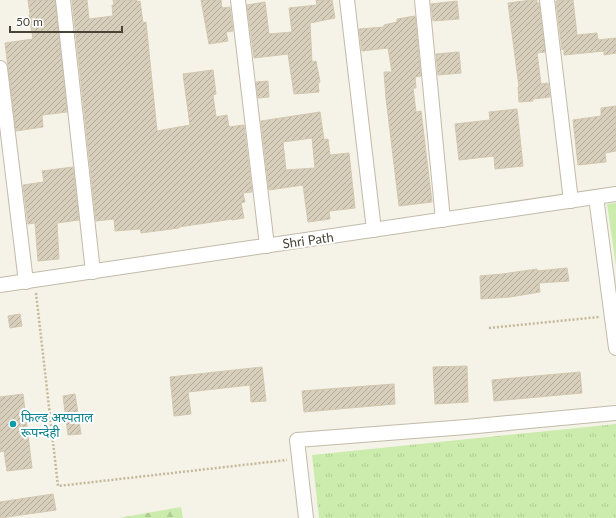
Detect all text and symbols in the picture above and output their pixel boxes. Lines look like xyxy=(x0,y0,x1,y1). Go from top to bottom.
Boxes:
scale bar xyxy=(10,8,122,34)
text: 50 m xyxy=(16,14,43,29)
street label: Shri Path xyxy=(282,229,334,251)
place label: फिल्ड अस्पताल रूपन्देही xyxy=(21,409,93,440)
marker: फिल्ड अस्पताल रूपन्देही xyxy=(8,419,18,429)

